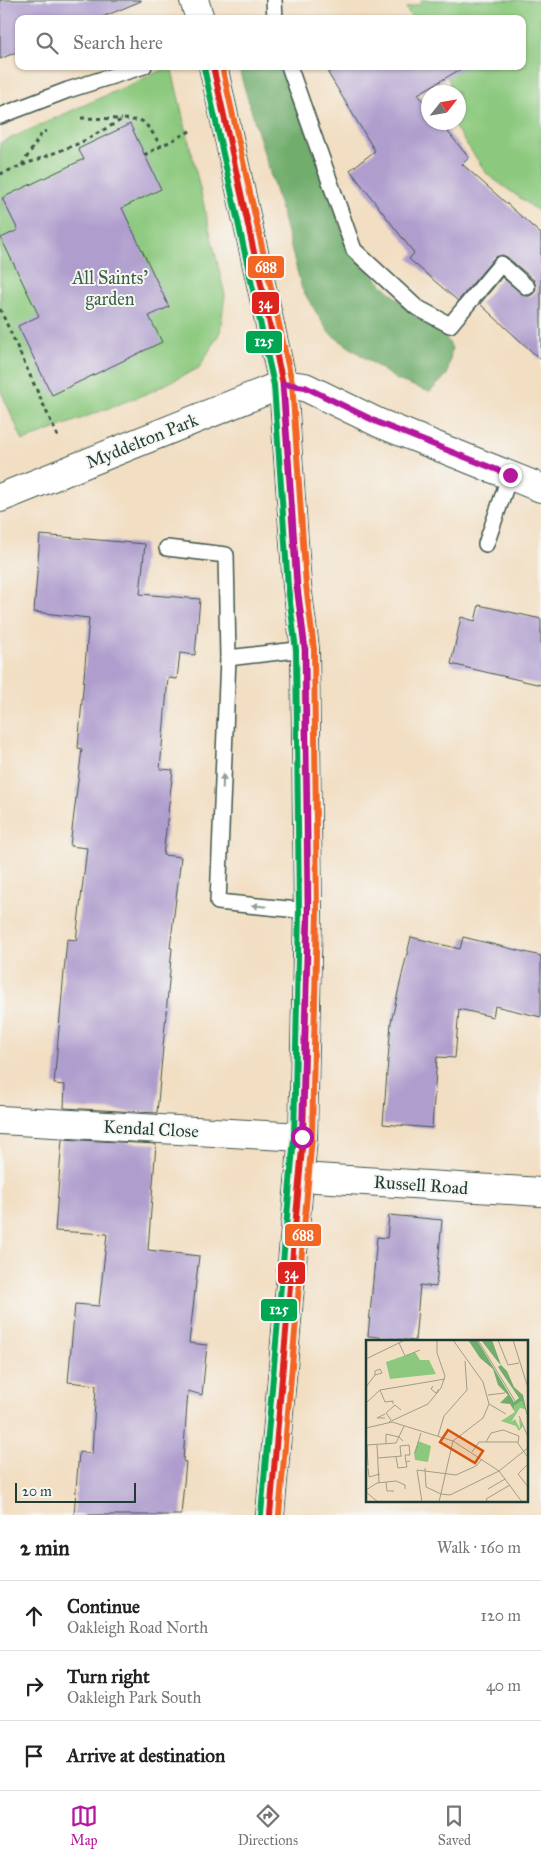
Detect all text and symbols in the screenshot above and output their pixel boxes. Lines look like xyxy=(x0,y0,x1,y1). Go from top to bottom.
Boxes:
search box xyxy=(15,15,526,70)
icon: search xyxy=(33,29,61,57)
text: Search here xyxy=(73,31,163,54)
north arrow xyxy=(421,85,466,130)
line badge: 688 xyxy=(247,255,285,279)
text: 688 xyxy=(255,259,277,276)
park label: All Saints' garden xyxy=(71,267,148,311)
line badge: 34 xyxy=(251,291,280,315)
text: 34 xyxy=(258,295,273,313)
line badge: 125 xyxy=(245,330,283,354)
text: 125 xyxy=(255,333,274,350)
street label: Myddelton Park xyxy=(83,408,202,473)
route end xyxy=(499,464,522,487)
one-way arrow xyxy=(219,773,227,789)
one-way arrow xyxy=(251,902,267,910)
street label: Kendal Close xyxy=(103,1116,199,1142)
route start xyxy=(291,1126,314,1149)
street label: Russell Road xyxy=(373,1171,469,1199)
line badge: 688 xyxy=(284,1223,322,1247)
text: 688 xyxy=(292,1227,314,1244)
line badge: 34 xyxy=(277,1261,306,1285)
text: 34 xyxy=(284,1265,299,1283)
line badge: 125 xyxy=(260,1298,298,1322)
text: 125 xyxy=(270,1301,289,1318)
inset map xyxy=(366,1340,528,1502)
scale bar xyxy=(15,1480,136,1503)
text: 20 m xyxy=(22,1483,52,1500)
text: 2 min xyxy=(20,1535,70,1561)
text: Walk · 160 m xyxy=(437,1538,521,1557)
text: Continue xyxy=(67,1595,140,1618)
icon: ahead xyxy=(20,1602,48,1630)
text: 120 m xyxy=(481,1606,521,1625)
text: Oakleigh Road North xyxy=(67,1618,208,1637)
text: Turn right xyxy=(67,1665,150,1688)
icon: right xyxy=(20,1672,48,1700)
text: 40 m xyxy=(486,1676,521,1695)
text: Oakleigh Park South xyxy=(67,1688,201,1707)
icon: arrive xyxy=(20,1742,48,1770)
text: Arrive at destination xyxy=(67,1744,225,1767)
tab: Map xyxy=(70,1802,98,1849)
tab: Directions xyxy=(238,1802,298,1849)
tab: Saved xyxy=(438,1802,471,1849)

